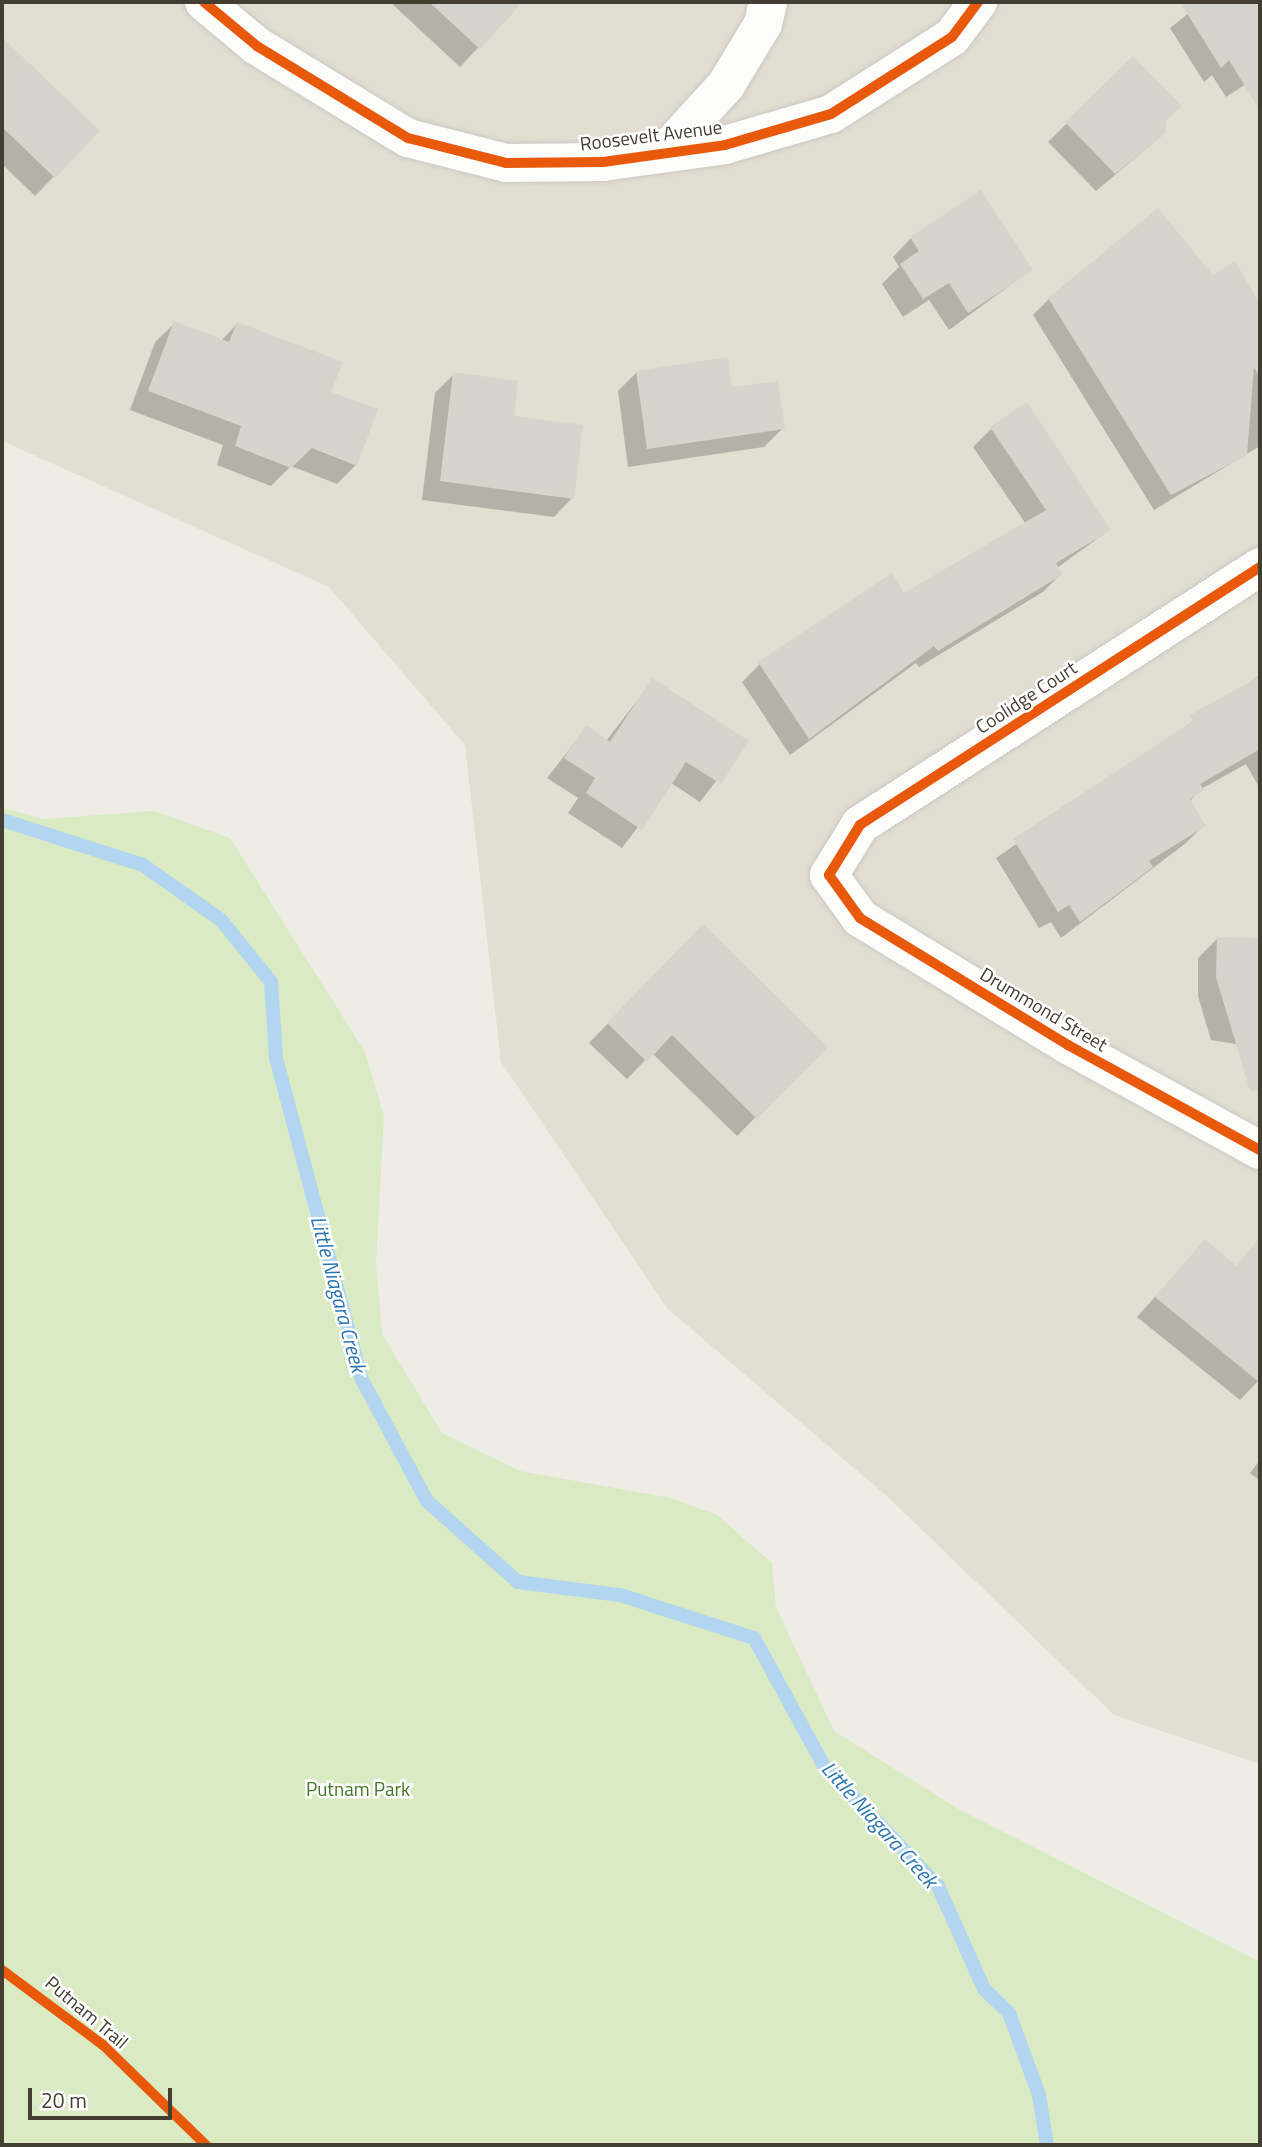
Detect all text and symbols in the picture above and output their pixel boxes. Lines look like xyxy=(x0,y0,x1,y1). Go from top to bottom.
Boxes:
street label: Roosevelt Avenue xyxy=(579,115,723,155)
street label: Coolidge Court xyxy=(971,656,1081,738)
street label: Drummond Street xyxy=(976,962,1112,1056)
water label: Little Niagara Creek xyxy=(306,1213,372,1375)
water label: Little Niagara Creek xyxy=(817,1756,943,1892)
park label: Putnam Park xyxy=(306,1778,410,1800)
street label: Putnam Trail xyxy=(41,1971,133,2053)
scale bar xyxy=(32,2074,175,2118)
text: 20 m xyxy=(41,2084,87,2116)

